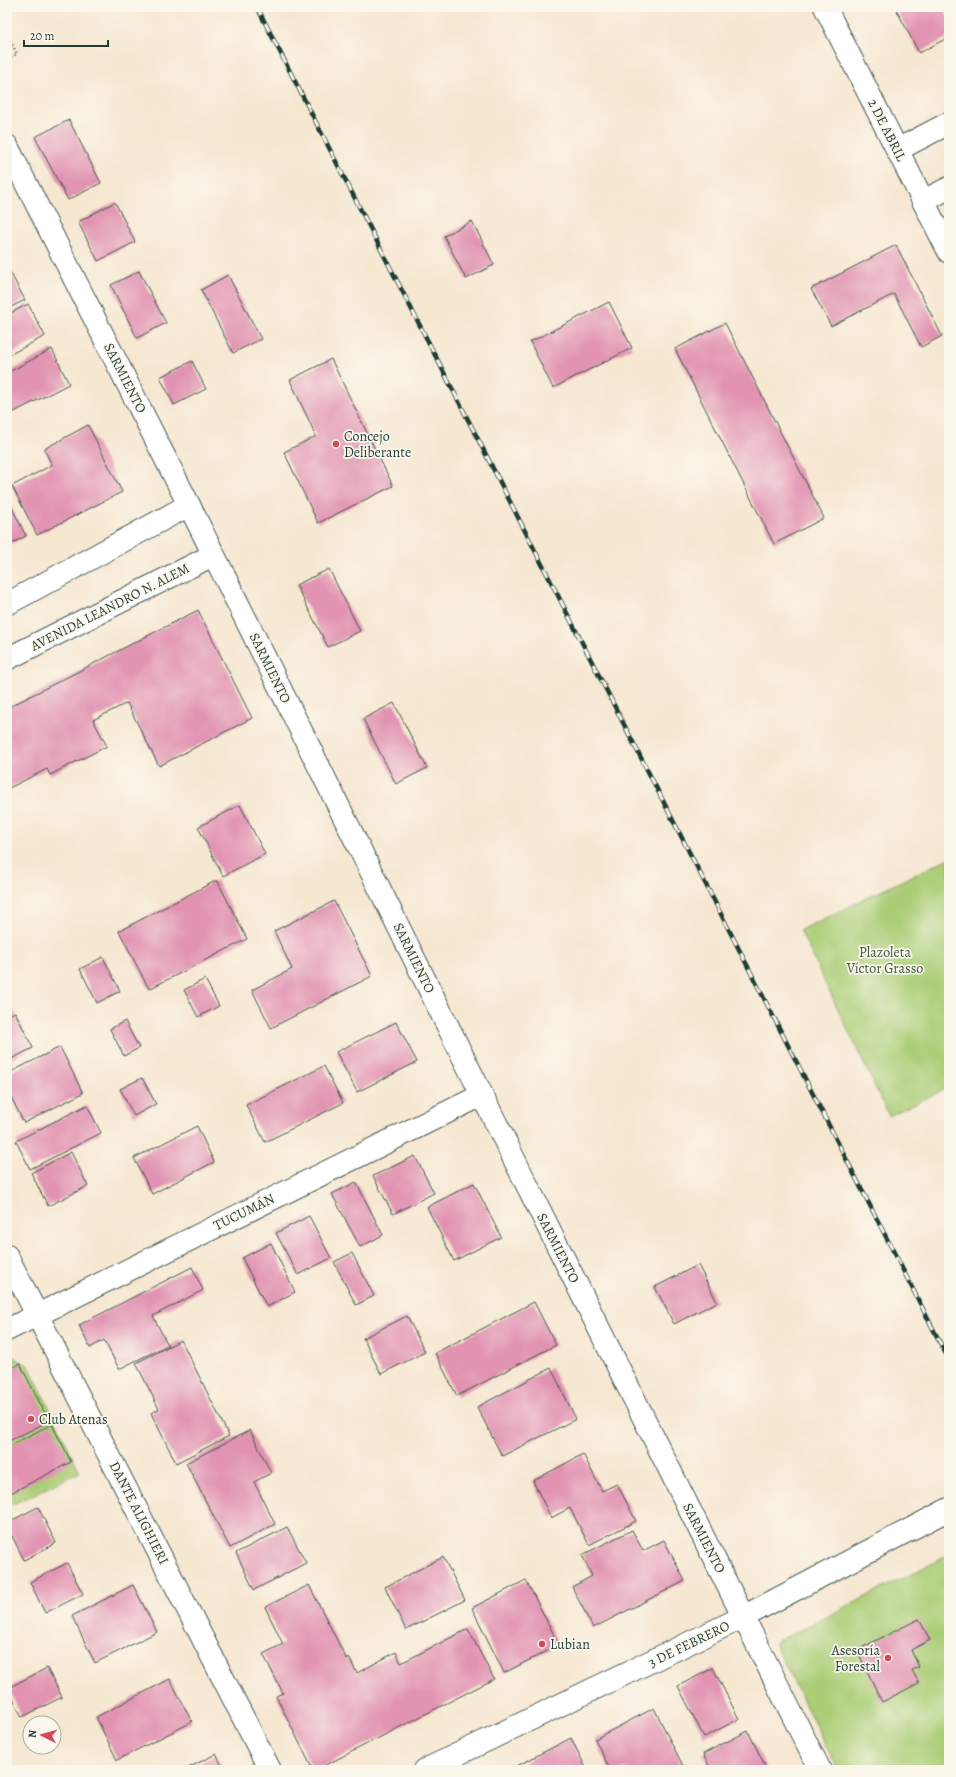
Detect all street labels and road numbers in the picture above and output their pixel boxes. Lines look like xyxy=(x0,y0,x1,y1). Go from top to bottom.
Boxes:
street label: 2 DE ABRIL xyxy=(863,96,911,165)
street label: SARMIENTO xyxy=(99,340,151,417)
street label: AVENIDA LEANDRO N. ALEM xyxy=(26,559,193,656)
street label: SARMIENTO xyxy=(245,630,295,707)
street label: SARMIENTO xyxy=(389,920,439,997)
street label: TUCUMÁN xyxy=(210,1189,278,1235)
street label: SARMIENTO xyxy=(532,1210,584,1287)
street label: DANTE ALIGHIERI xyxy=(105,1458,173,1568)
street label: SARMIENTO xyxy=(678,1500,730,1577)
street label: 3 DE FEBRERO xyxy=(645,1616,733,1672)

